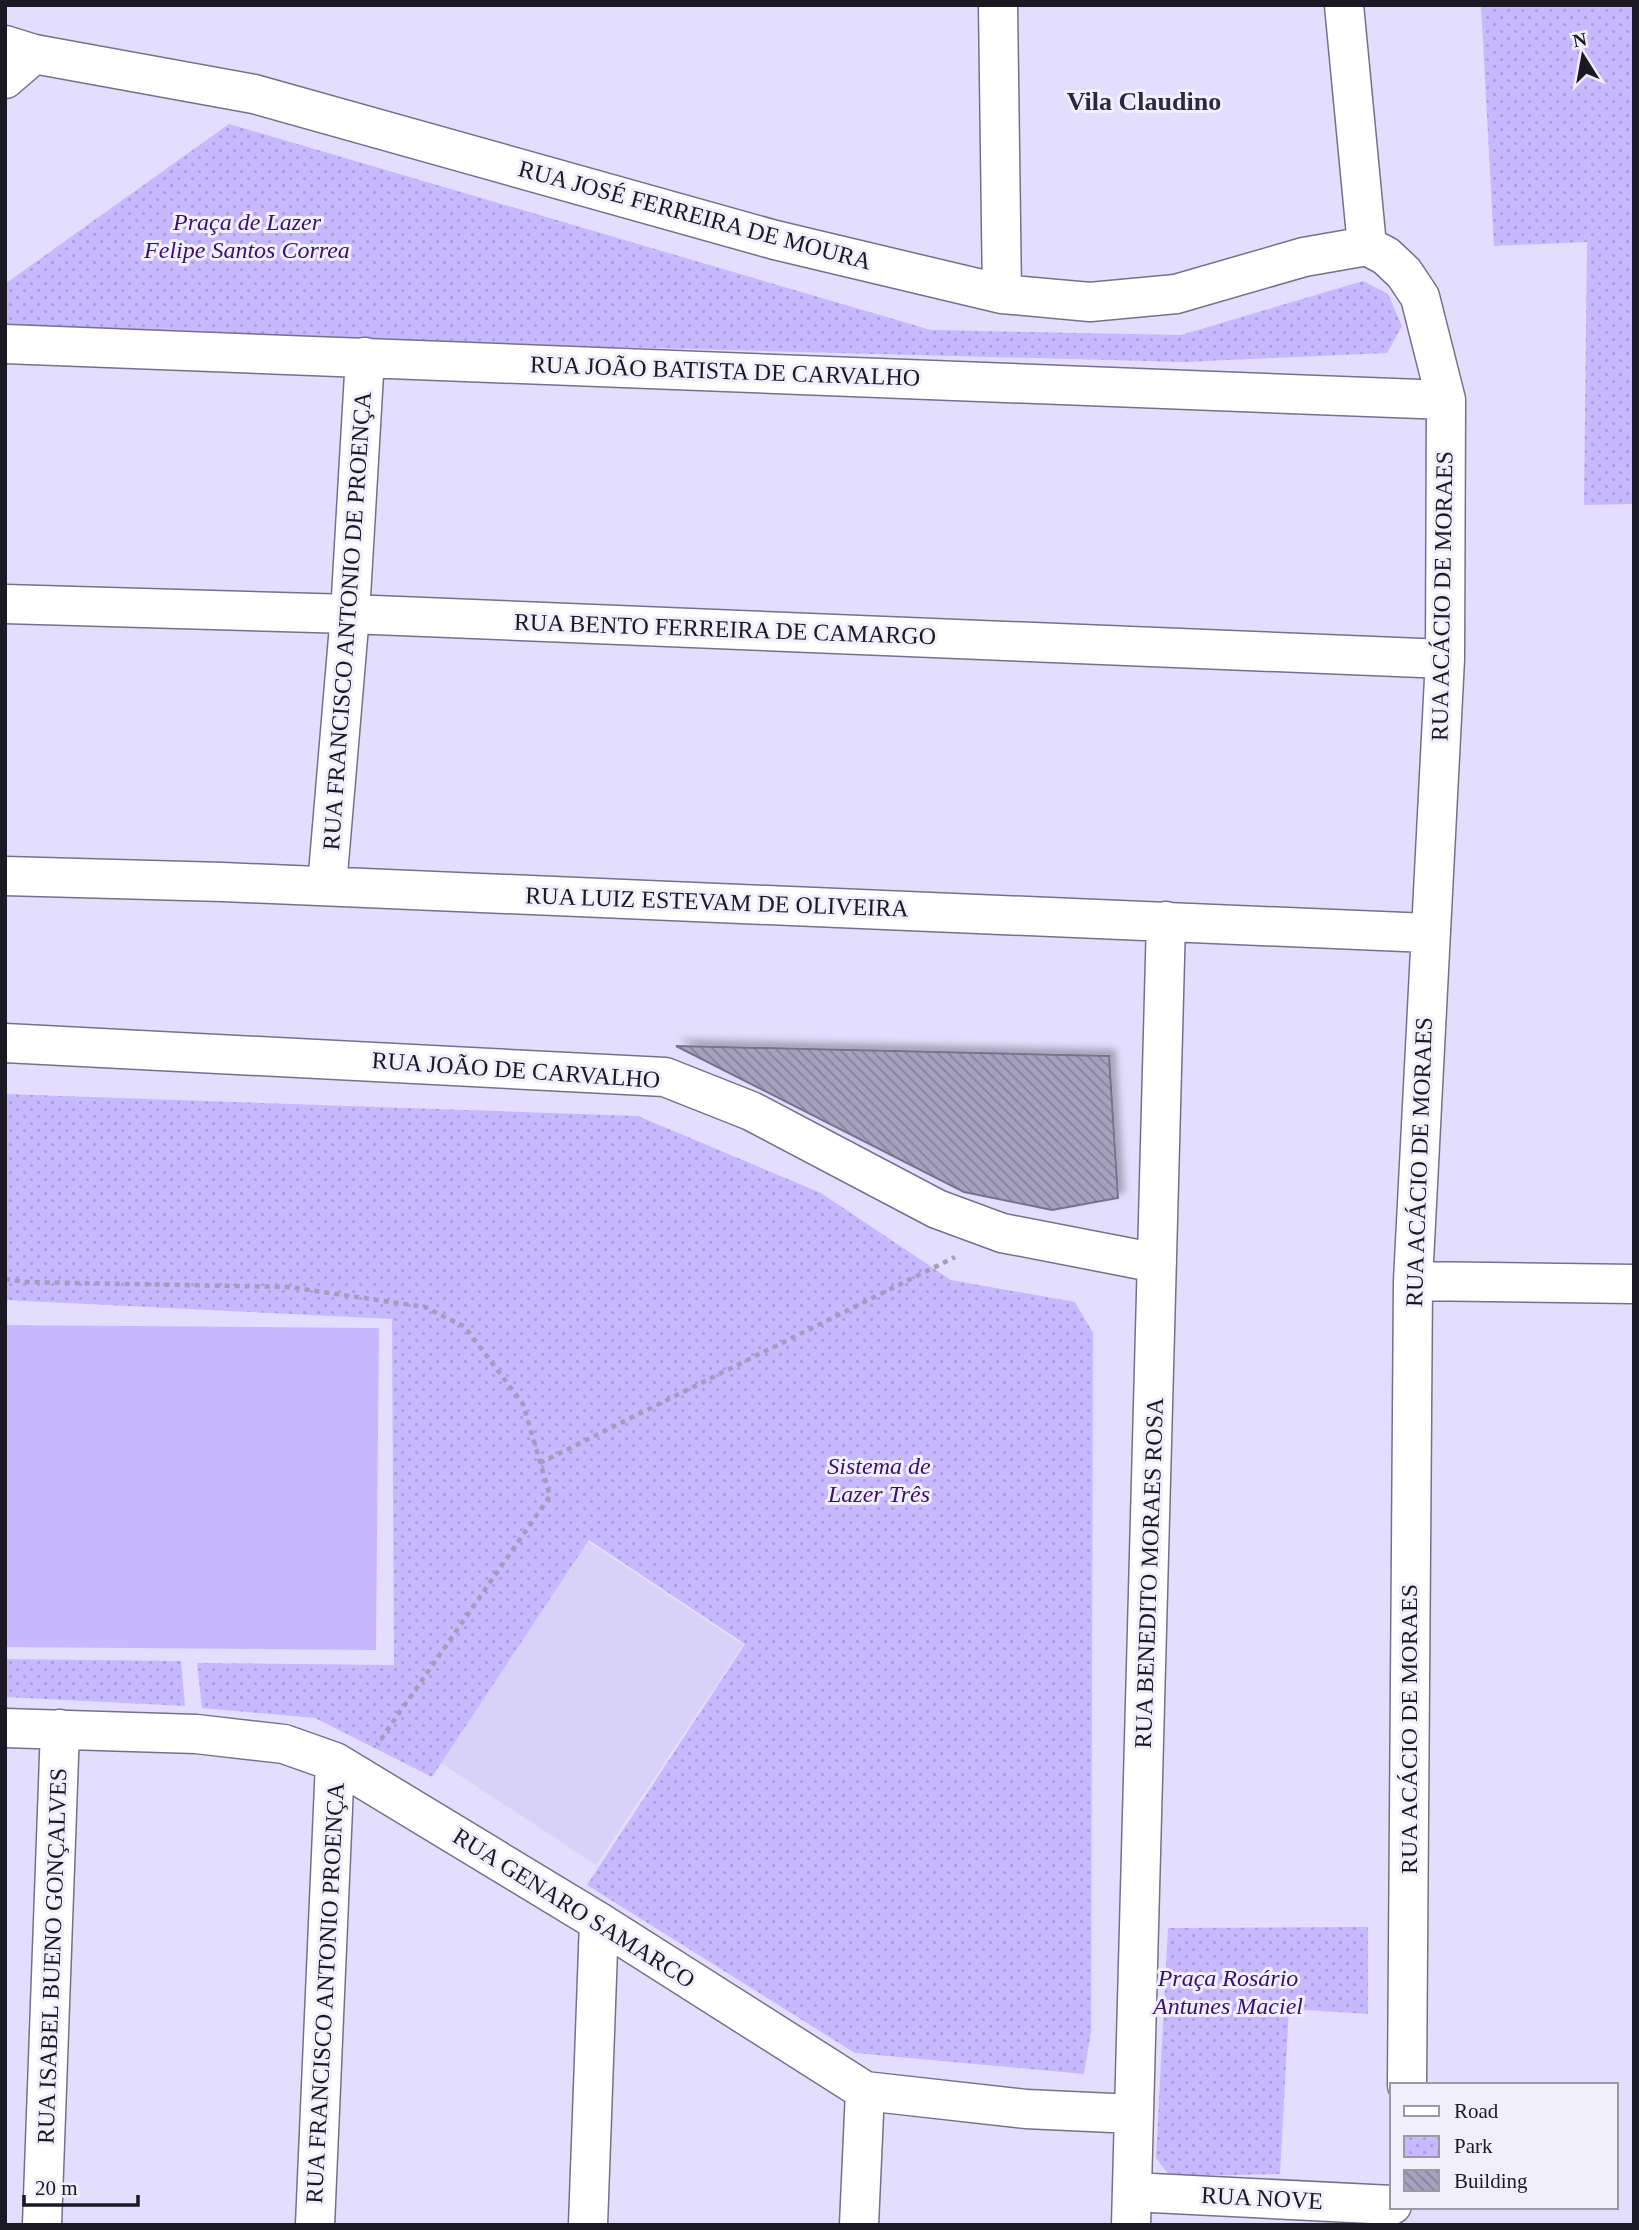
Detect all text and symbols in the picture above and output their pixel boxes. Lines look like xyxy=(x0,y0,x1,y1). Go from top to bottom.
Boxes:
north arrow xyxy=(1548,21,1618,91)
text: N xyxy=(1571,28,1589,51)
district label: Vila Claudino xyxy=(1067,87,1221,116)
street label: RUA JOSÉ FERREIRA DE MOURA xyxy=(516,155,875,275)
park label: Praça de Lazer Felipe Santos Correa xyxy=(143,209,350,263)
street label: RUA JOÃO BATISTA DE CARVALHO xyxy=(529,351,921,391)
street label: RUA FRANCISCO ANTONIO DE PROENÇA xyxy=(318,390,376,851)
street label: RUA ACÁCIO DE MORAES xyxy=(1426,451,1458,741)
street label: RUA BENTO FERREIRA DE CAMARGO xyxy=(514,609,936,649)
street label: RUA LUIZ ESTEVAM DE OLIVEIRA xyxy=(525,882,910,922)
street label: RUA ACÁCIO DE MORAES xyxy=(1401,1017,1437,1307)
street label: RUA JOÃO DE CARVALHO xyxy=(371,1047,661,1093)
street label: RUA BENEDITO MORAES ROSA xyxy=(1130,1397,1168,1749)
park label: Sistema de Lazer Três xyxy=(827,1453,931,1507)
street label: RUA ACÁCIO DE MORAES xyxy=(1396,1584,1422,1874)
street label: RUA ISABEL BUENO GONÇALVES xyxy=(32,1768,72,2144)
street label: RUA FRANCISCO ANTONIO PROENÇA xyxy=(301,1781,349,2204)
street label: RUA GENARO SAMARCO xyxy=(448,1823,700,1993)
park label: Praça Rosário Antunes Maciel xyxy=(1151,1965,1303,2019)
legend xyxy=(1390,2083,1618,2209)
text: Road xyxy=(1454,2099,1499,2123)
text: Park xyxy=(1454,2134,1493,2158)
scale bar xyxy=(24,2164,138,2208)
text: Building xyxy=(1454,2169,1528,2193)
text: 20 m xyxy=(35,2176,78,2200)
street label: RUA NOVE xyxy=(1200,2182,1324,2214)

